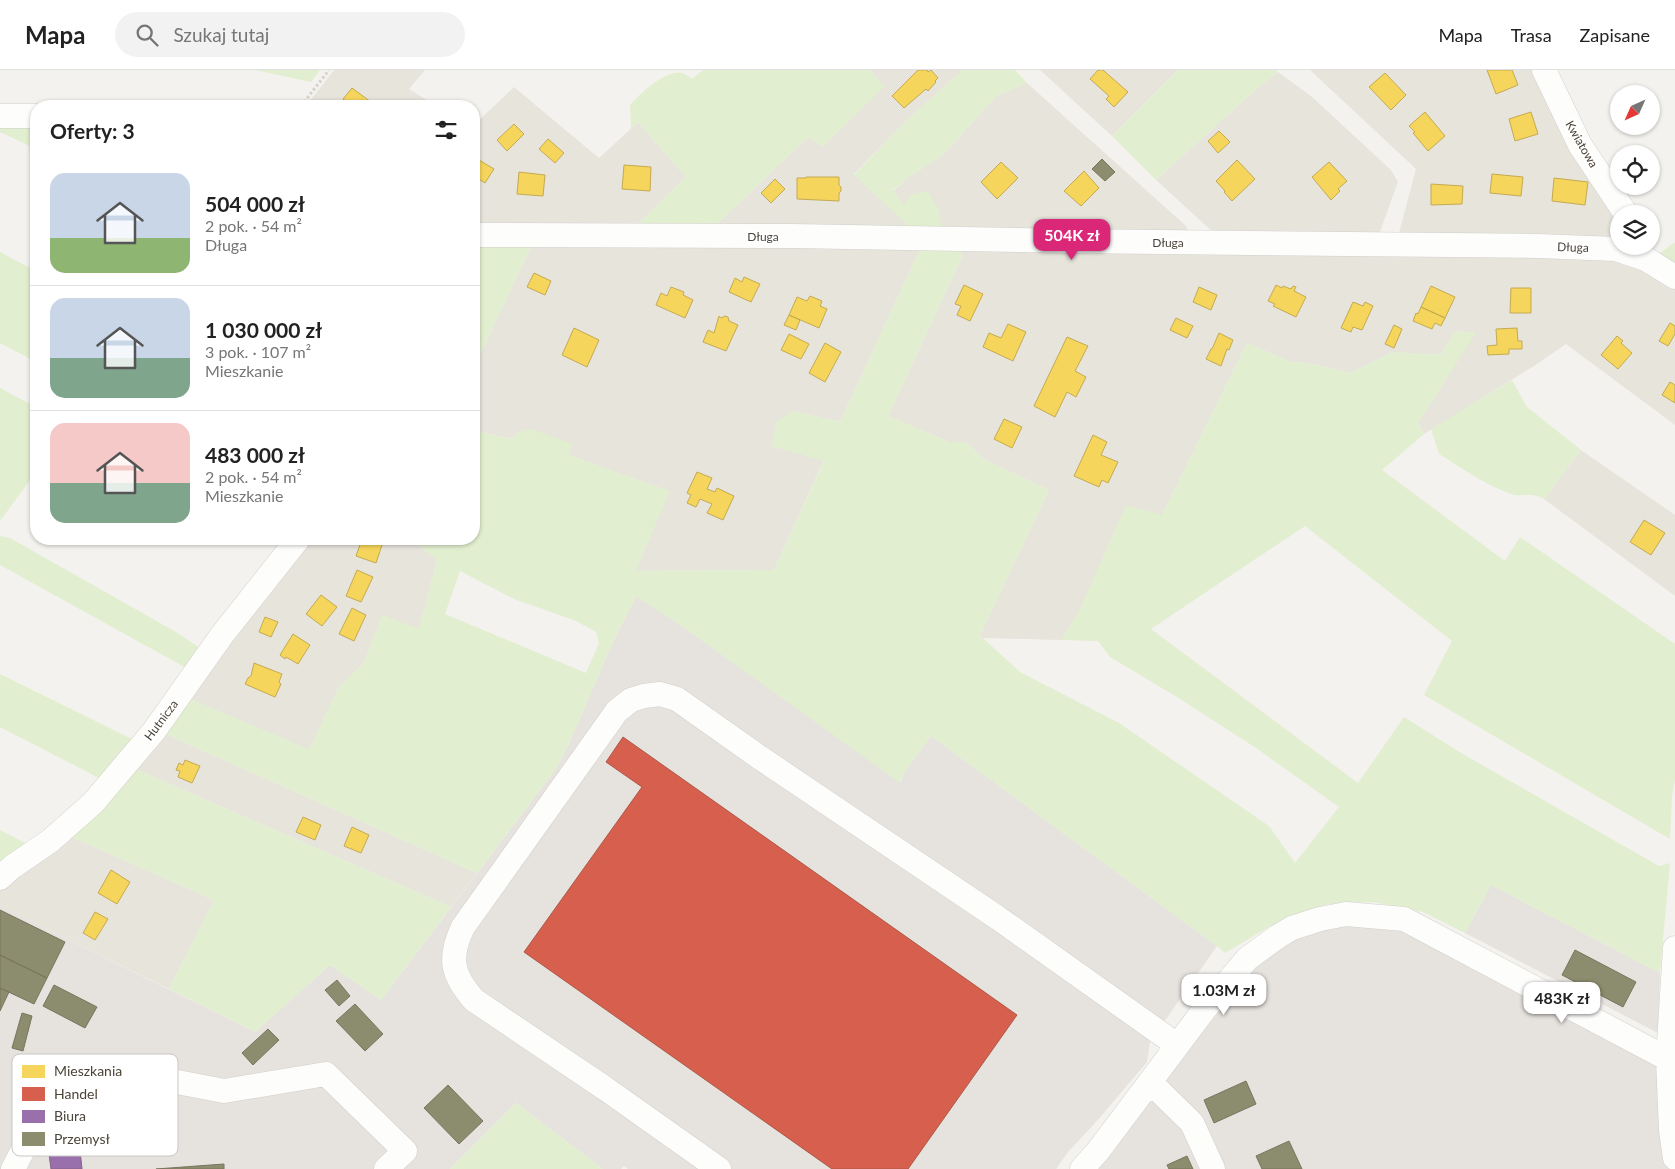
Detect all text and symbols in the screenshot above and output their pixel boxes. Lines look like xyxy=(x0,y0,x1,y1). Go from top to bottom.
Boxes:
search box xyxy=(115,12,465,57)
text: Mapa xyxy=(25,20,85,49)
icon: search xyxy=(133,21,161,49)
text: Szukaj tutaj xyxy=(173,23,269,46)
text: Mapa xyxy=(1438,24,1483,46)
text: Trasa xyxy=(1511,24,1552,46)
text: Zapisane xyxy=(1580,24,1650,46)
north arrow xyxy=(1610,85,1660,135)
map controls xyxy=(1610,85,1660,255)
icon: filters xyxy=(432,116,460,144)
text: Oferty: 3 xyxy=(50,118,135,143)
street label: Kwiatowa xyxy=(1563,118,1602,170)
button: locate xyxy=(1610,145,1660,195)
text: 504 000 zł xyxy=(205,191,305,216)
icon: home xyxy=(90,193,150,253)
button: layers xyxy=(1610,205,1660,255)
text: 2 pok. · 54 m² xyxy=(205,216,302,235)
pin: 504K zł xyxy=(1026,218,1118,261)
text: 504K zł xyxy=(1044,225,1100,244)
street label: Długa xyxy=(747,229,779,244)
text: Długa xyxy=(205,235,247,254)
street label: Długa xyxy=(1152,235,1184,250)
street label: Długa xyxy=(1557,239,1589,255)
text: 1 030 000 zł xyxy=(205,317,322,342)
icon: home xyxy=(90,318,150,378)
text: 3 pok. · 107 m² xyxy=(205,342,311,361)
text: Mieszkanie xyxy=(205,361,283,380)
text: 483 000 zł xyxy=(205,442,305,467)
icon: home xyxy=(90,443,150,503)
text: 2 pok. · 54 m² xyxy=(205,467,302,486)
text: Mieszkanie xyxy=(205,486,283,505)
street label: Hutnicza xyxy=(141,697,181,743)
pin: 1.03M zł xyxy=(1172,974,1276,1016)
text: 1.03M zł xyxy=(1192,980,1256,999)
pin: 483K zł xyxy=(1516,982,1608,1024)
text: 483K zł xyxy=(1534,988,1590,1007)
legend xyxy=(12,1054,178,1156)
text: Mieszkania xyxy=(54,1062,122,1079)
text: Handel xyxy=(54,1085,98,1102)
text: Biura xyxy=(54,1107,86,1124)
text: Przemysł xyxy=(54,1130,110,1147)

